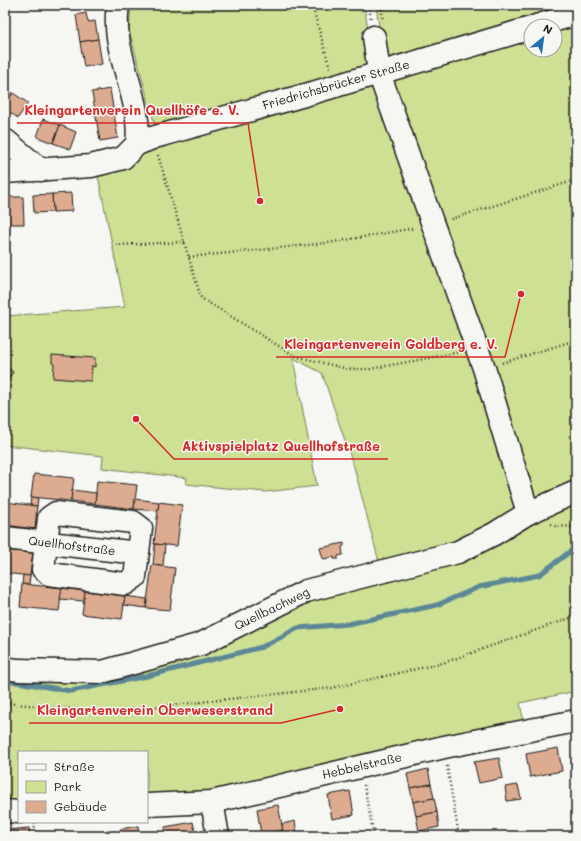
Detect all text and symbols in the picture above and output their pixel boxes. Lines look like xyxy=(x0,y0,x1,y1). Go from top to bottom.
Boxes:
north arrow xyxy=(523,18,563,58)
text: N xyxy=(541,20,555,37)
street label: Friedrichsbrücker Straße xyxy=(260,55,411,113)
callout: Kleingartenverein Quellhöfe e. V. xyxy=(17,98,248,123)
text: Kleingartenverein Quellhöfe e. V. xyxy=(25,101,239,118)
callout: Kleingartenverein Goldberg e. V. xyxy=(276,332,505,357)
text: Kleingartenverein Goldberg e. V. xyxy=(284,335,498,352)
callout: Aktivspielplatz Quellhofstraße xyxy=(174,434,388,459)
text: Aktivspielplatz Quellhofstraße xyxy=(182,437,380,454)
street label: Quellhofstraße xyxy=(28,532,117,558)
street label: Quellbachweg xyxy=(231,583,312,633)
callout: Kleingartenverein Oberweserstrand xyxy=(29,698,281,723)
text: Kleingartenverein Oberweserstrand xyxy=(37,701,273,718)
street label: Hebbelstraße xyxy=(320,748,403,782)
legend xyxy=(18,751,148,823)
text: Straße xyxy=(54,758,95,774)
text: Park xyxy=(54,778,81,794)
text: Gebäude xyxy=(54,798,107,814)

